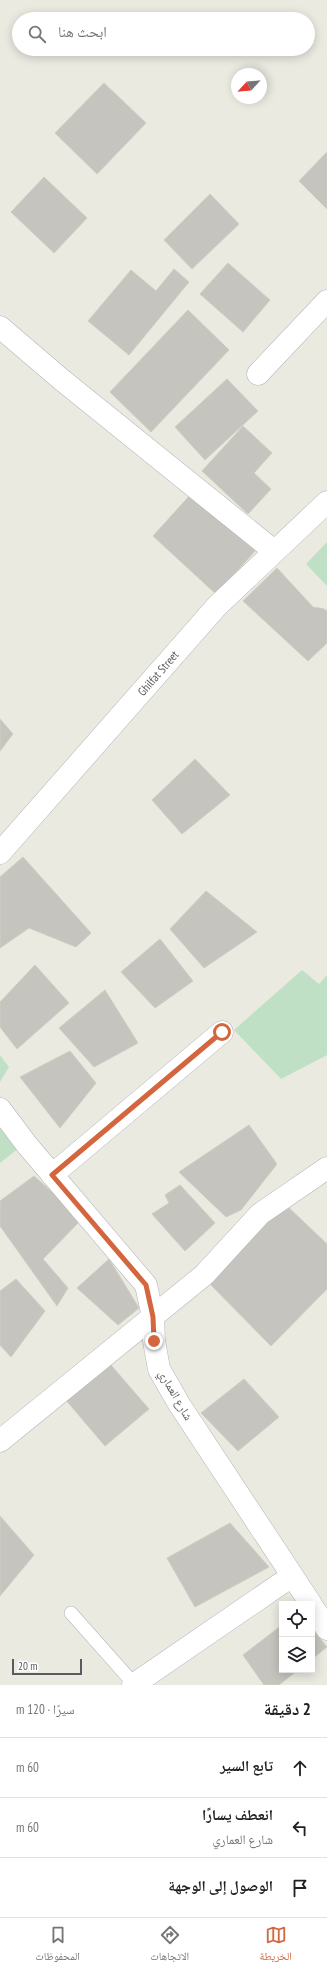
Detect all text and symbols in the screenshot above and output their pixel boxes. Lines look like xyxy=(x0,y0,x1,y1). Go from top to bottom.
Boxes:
search box xyxy=(12,12,315,56)
text: ابحث هنا xyxy=(58,22,107,41)
icon: search xyxy=(26,23,48,45)
north arrow xyxy=(231,68,267,104)
street label: Ghilfat Street xyxy=(134,647,182,699)
route start xyxy=(213,1023,231,1041)
route end xyxy=(145,1332,163,1350)
street label: شارع العماري xyxy=(153,1367,196,1425)
map controls xyxy=(279,1601,315,1673)
button: locate xyxy=(279,1601,315,1637)
button: layers xyxy=(279,1637,315,1673)
scale bar xyxy=(12,1657,82,1676)
text: 20 m xyxy=(18,1659,37,1673)
text: 2 دقيقة xyxy=(264,1698,311,1720)
text: سيرًا · 120 m xyxy=(16,1701,75,1718)
text: تابع السير xyxy=(220,1756,273,1775)
icon: ahead xyxy=(289,1757,311,1779)
text: 60 m xyxy=(16,1759,39,1776)
text: انعطف يسارًا xyxy=(202,1805,273,1824)
icon: left xyxy=(289,1817,311,1839)
text: 60 m xyxy=(16,1819,39,1836)
text: شارع العماري xyxy=(213,1831,273,1848)
text: الوصول إلى الوجهة xyxy=(168,1876,273,1895)
icon: arrive xyxy=(289,1877,311,1899)
tab: المحفوظات xyxy=(35,1924,80,1967)
tab: الاتجاهات xyxy=(150,1924,189,1967)
tab: الخريطة xyxy=(259,1924,292,1967)

